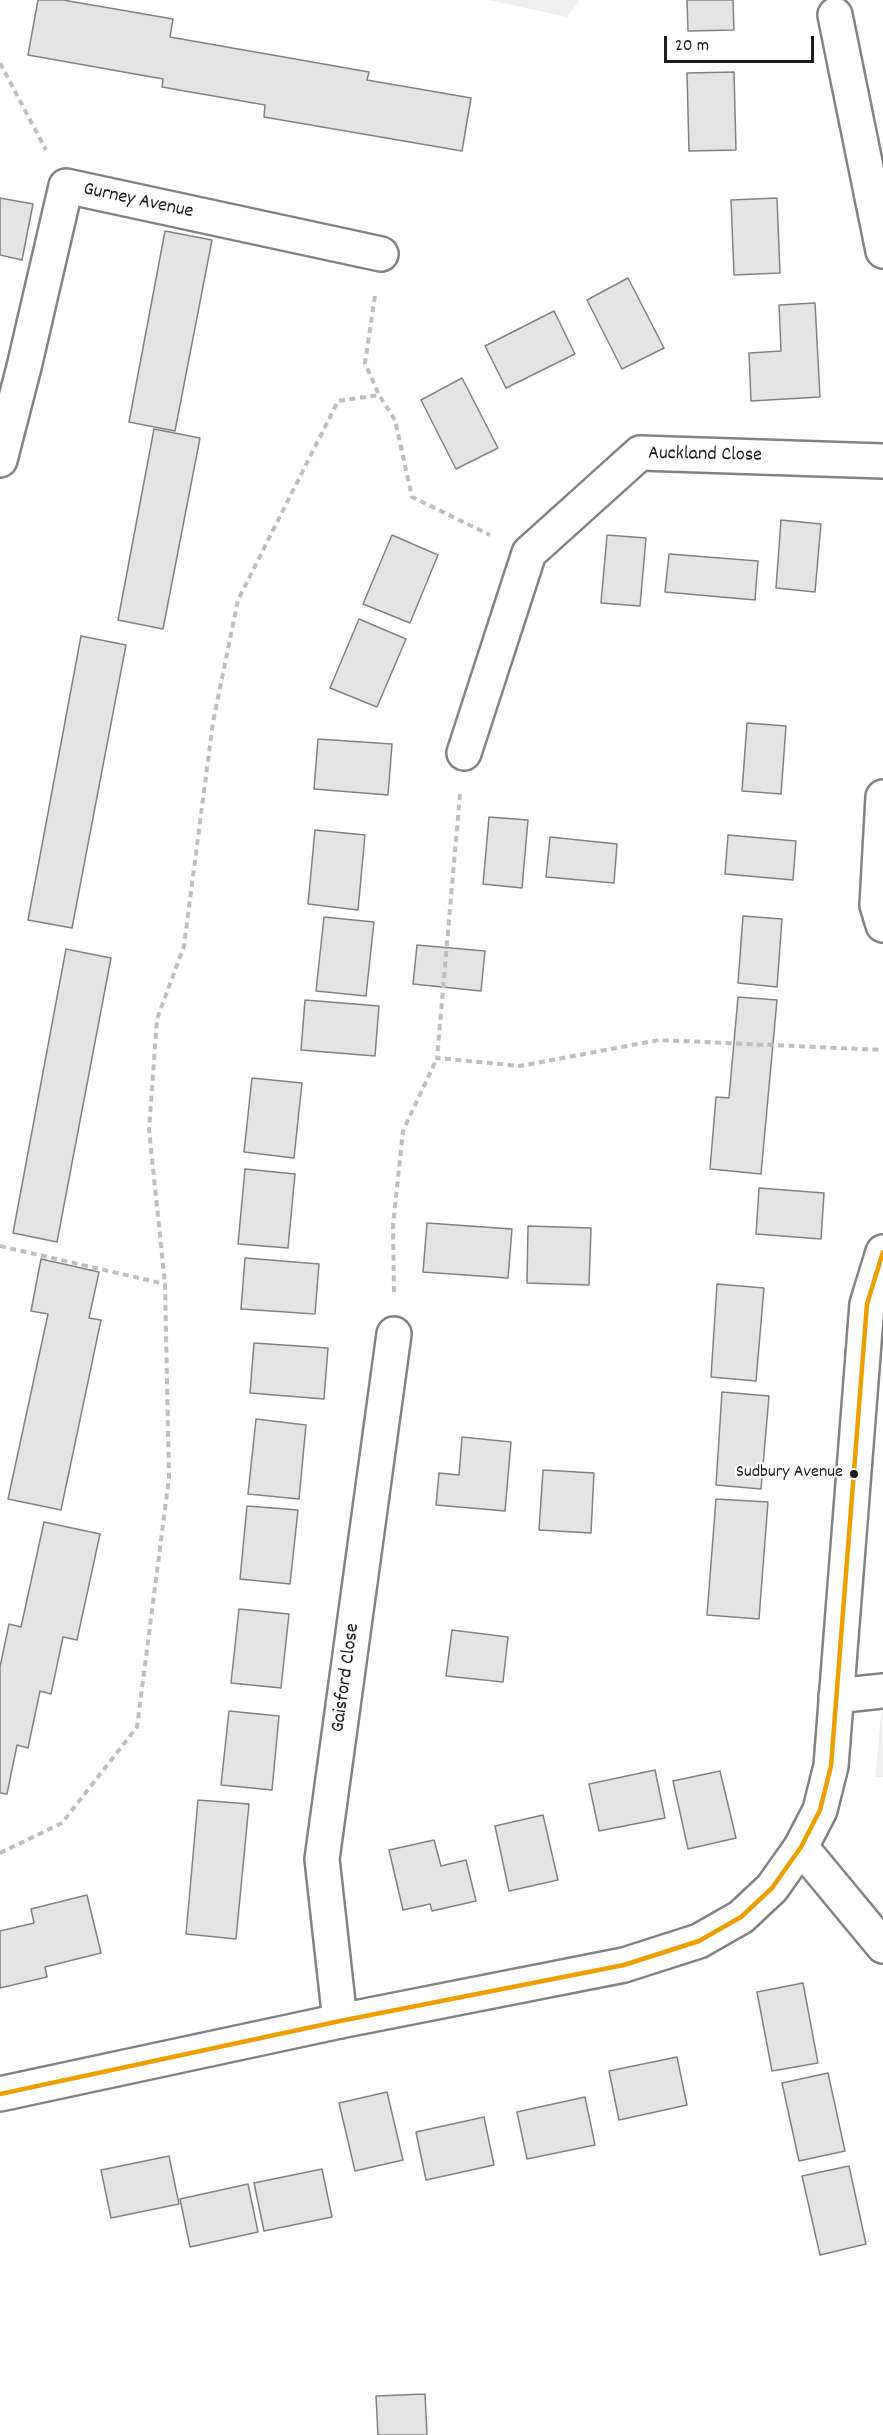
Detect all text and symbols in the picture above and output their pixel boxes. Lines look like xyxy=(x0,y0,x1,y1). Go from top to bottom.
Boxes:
scale bar xyxy=(667,24,817,62)
text: 20 m xyxy=(675,34,709,59)
street label: Gurney Avenue xyxy=(81,179,195,225)
street label: Auckland Close xyxy=(648,443,762,469)
place label: Sudbury Avenue xyxy=(736,1463,843,1485)
marker: Sudbury Avenue xyxy=(848,1468,860,1480)
street label: Gaisford Close xyxy=(327,1622,367,1734)

